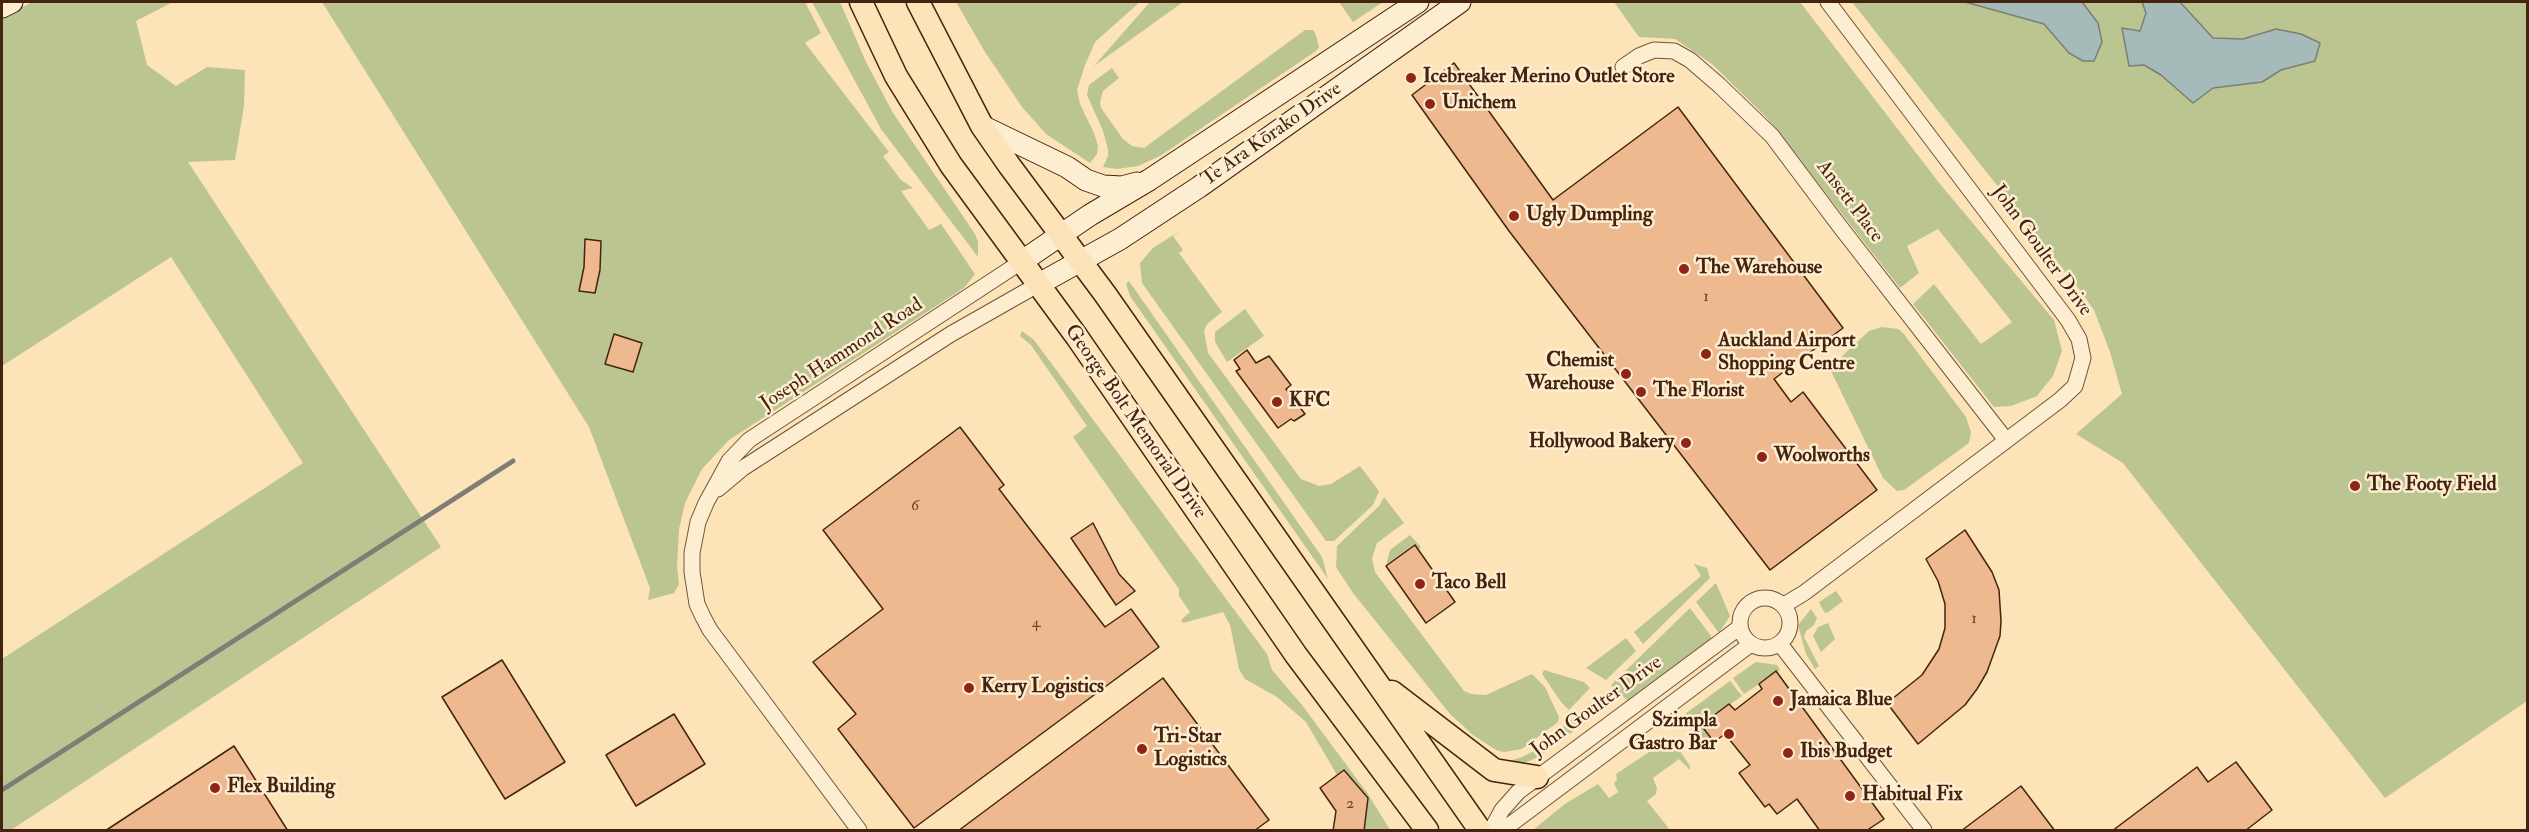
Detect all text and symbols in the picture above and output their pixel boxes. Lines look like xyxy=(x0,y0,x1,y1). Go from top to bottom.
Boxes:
place label: Icebreaker Merino Outlet Store xyxy=(1423,66,1675,90)
marker: Icebreaker Merino Outlet Store xyxy=(1404,71,1418,85)
street label: Te Ara Kōrako Drive xyxy=(1197,78,1347,192)
place label: Unichem xyxy=(1442,92,1516,116)
marker: Unichem xyxy=(1423,97,1437,111)
street label: Ansett Place xyxy=(1810,156,1888,248)
street label: John Goulter Drive xyxy=(1985,181,2097,321)
place label: Ugly Dumpling xyxy=(1526,204,1653,228)
marker: Ugly Dumpling xyxy=(1507,209,1521,223)
place label: The Warehouse xyxy=(1696,257,1822,281)
marker: The Warehouse xyxy=(1677,262,1691,276)
house number: 1 xyxy=(1703,288,1709,308)
street label: Joseph Hammond Road xyxy=(756,294,928,416)
street label: George Bolt Memorial Drive xyxy=(1059,320,1211,524)
place label: Auckland Airport Shopping Centre xyxy=(1718,330,1855,377)
marker: Auckland Airport Shopping Centre xyxy=(1699,347,1713,361)
place label: Chemist Warehouse xyxy=(1526,350,1614,397)
marker: Chemist Warehouse xyxy=(1619,367,1633,381)
place label: The Florist xyxy=(1653,380,1744,404)
marker: The Florist xyxy=(1634,385,1648,399)
place label: KFC xyxy=(1289,390,1330,414)
marker: KFC xyxy=(1270,395,1284,409)
place label: Hollywood Bakery xyxy=(1529,431,1674,455)
marker: Hollywood Bakery xyxy=(1679,436,1693,450)
place label: Woolworths xyxy=(1774,445,1870,469)
marker: Woolworths xyxy=(1755,450,1769,464)
place label: The Footy Field xyxy=(2367,474,2497,498)
marker: The Footy Field xyxy=(2348,479,2362,493)
house number: 6 xyxy=(911,497,919,517)
place label: Taco Bell xyxy=(1432,572,1506,596)
marker: Taco Bell xyxy=(1413,577,1427,591)
house number: 1 xyxy=(1971,610,1977,630)
house number: 4 xyxy=(1032,614,1040,634)
street label: John Goulter Drive xyxy=(1527,651,1667,763)
place label: Kerry Logistics xyxy=(981,676,1104,700)
marker: Kerry Logistics xyxy=(962,681,976,695)
place label: Jamaica Blue xyxy=(1790,689,1892,713)
marker: Jamaica Blue xyxy=(1771,694,1785,708)
place label: Szimpla Gastro Bar xyxy=(1629,710,1717,757)
place label: Tri-Star Logistics xyxy=(1154,726,1227,773)
marker: Szimpla Gastro Bar xyxy=(1722,727,1736,741)
place label: Ibis Budget xyxy=(1800,741,1892,765)
marker: Tri-Star Logistics xyxy=(1135,742,1149,756)
marker: Ibis Budget xyxy=(1781,746,1795,760)
place label: Flex Building xyxy=(227,776,335,800)
marker: Flex Building xyxy=(208,781,222,795)
place label: Habitual Fix xyxy=(1862,784,1963,808)
marker: Habitual Fix xyxy=(1843,789,1857,803)
house number: 2 xyxy=(1346,795,1354,815)

